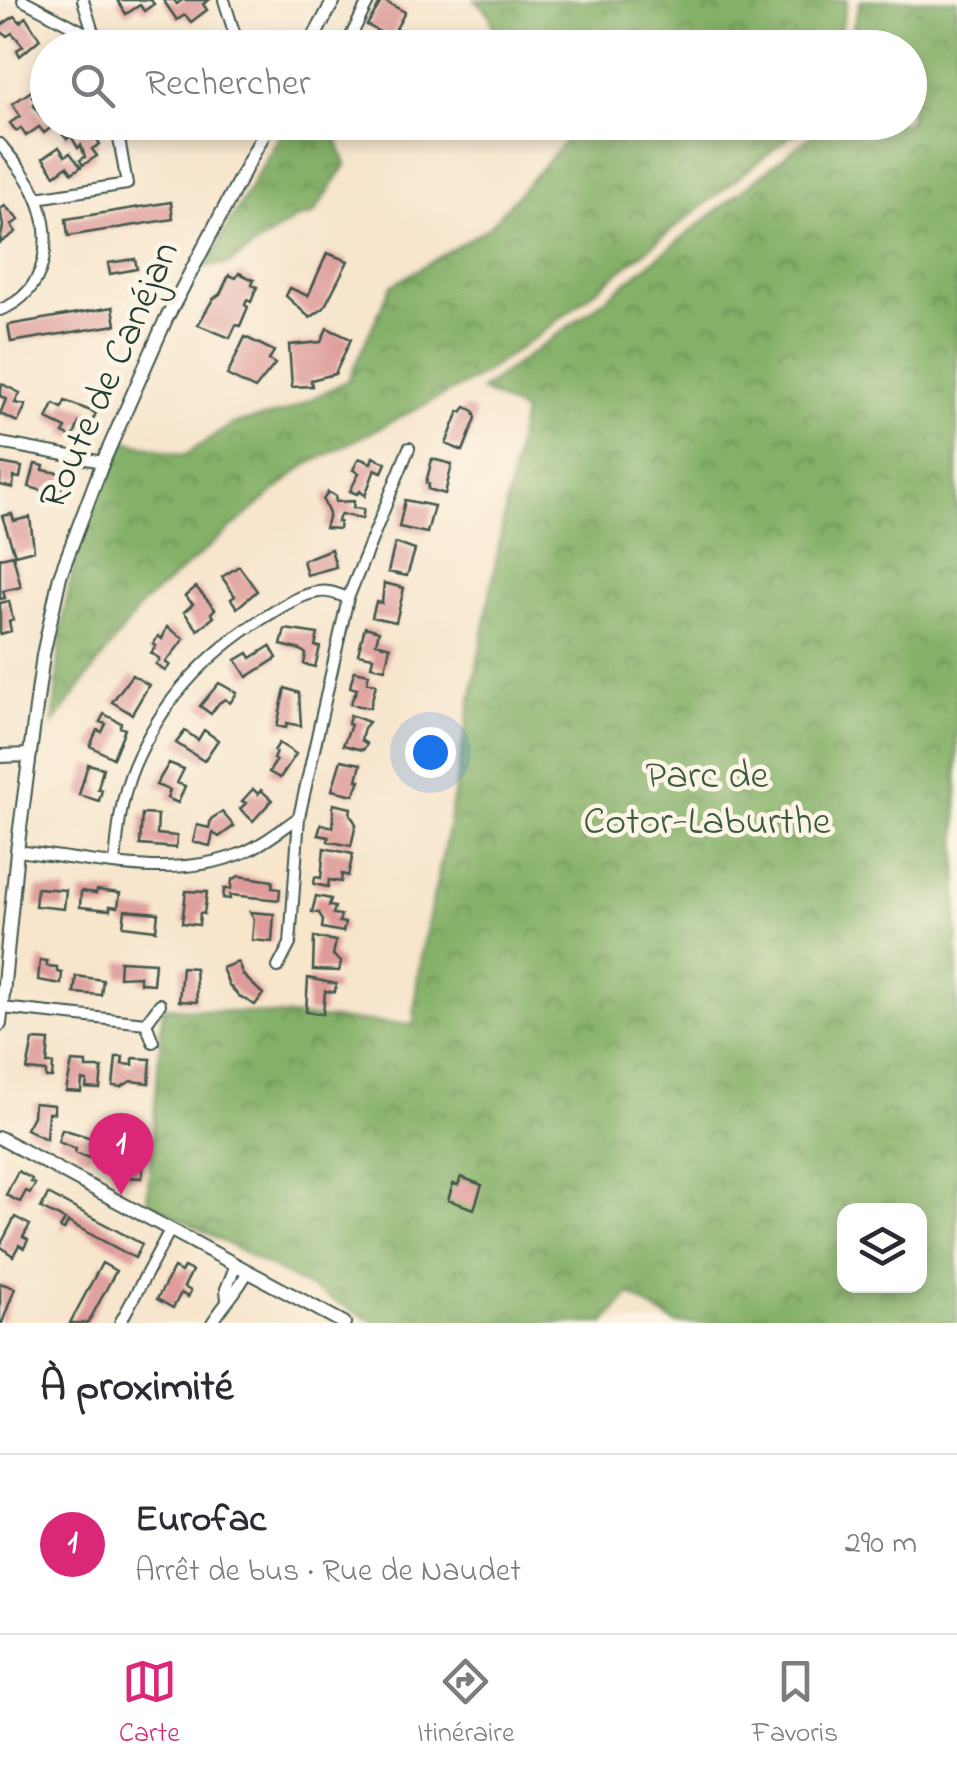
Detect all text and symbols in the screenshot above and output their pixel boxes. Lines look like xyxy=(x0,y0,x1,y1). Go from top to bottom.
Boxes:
search box xyxy=(30,30,927,140)
text: Rechercher xyxy=(145,57,311,113)
icon: search xyxy=(65,58,120,113)
street label: Route de Canéjan xyxy=(25,232,197,520)
your location xyxy=(405,727,456,778)
park label: Parc de Cotor-Laburthe xyxy=(583,748,831,853)
pin: 1 xyxy=(88,1112,154,1195)
map controls xyxy=(837,1203,927,1293)
button: layers xyxy=(837,1203,927,1293)
text: À proximité xyxy=(40,1358,234,1419)
text: Eurofac xyxy=(135,1493,266,1549)
text: 1 xyxy=(67,1521,78,1568)
text: 290 m xyxy=(845,1521,917,1568)
text: Arrêt de bus · Rue de Naudet xyxy=(135,1549,521,1596)
tab: Carte xyxy=(119,1654,180,1755)
tab: Itinéraire xyxy=(417,1654,514,1755)
tab: Favoris xyxy=(752,1654,838,1755)

